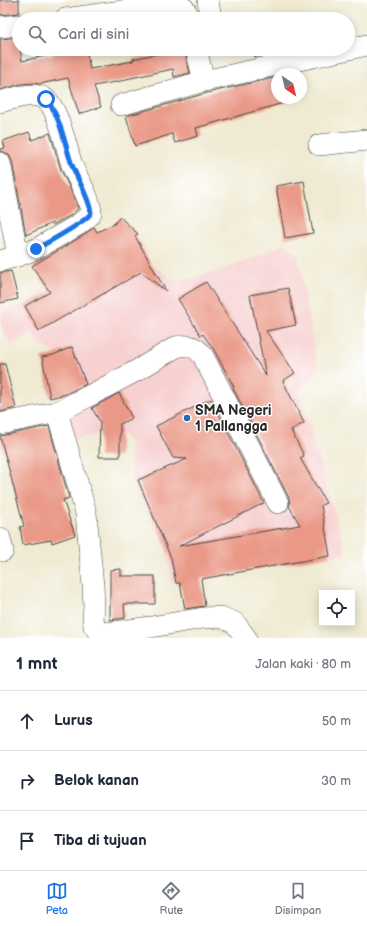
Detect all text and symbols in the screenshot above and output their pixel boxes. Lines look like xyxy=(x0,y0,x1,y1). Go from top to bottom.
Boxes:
search box xyxy=(12,12,355,56)
icon: search xyxy=(26,23,48,45)
text: Cari di sini xyxy=(58,25,129,44)
north arrow xyxy=(271,68,307,104)
route start xyxy=(37,90,55,108)
route end xyxy=(27,240,45,258)
place label: SMA Negeri 1 Pallangga xyxy=(195,402,271,435)
marker: SMA Negeri 1 Pallangga xyxy=(182,413,192,423)
map controls xyxy=(319,590,355,626)
button: locate xyxy=(319,590,355,626)
text: 1 mnt xyxy=(16,654,57,674)
text: Jalan kaki · 80 m xyxy=(255,656,351,672)
icon: ahead xyxy=(16,710,38,732)
text: Lurus xyxy=(54,711,93,730)
text: 50 m xyxy=(322,713,351,729)
icon: right xyxy=(16,770,38,792)
text: Belok kanan xyxy=(54,771,139,790)
text: 30 m xyxy=(321,773,351,789)
icon: arrive xyxy=(16,830,38,852)
text: Tiba di tujuan xyxy=(54,831,147,850)
tab: Peta xyxy=(46,880,68,917)
tab: Rute xyxy=(160,880,183,917)
tab: Disimpan xyxy=(275,880,321,917)

